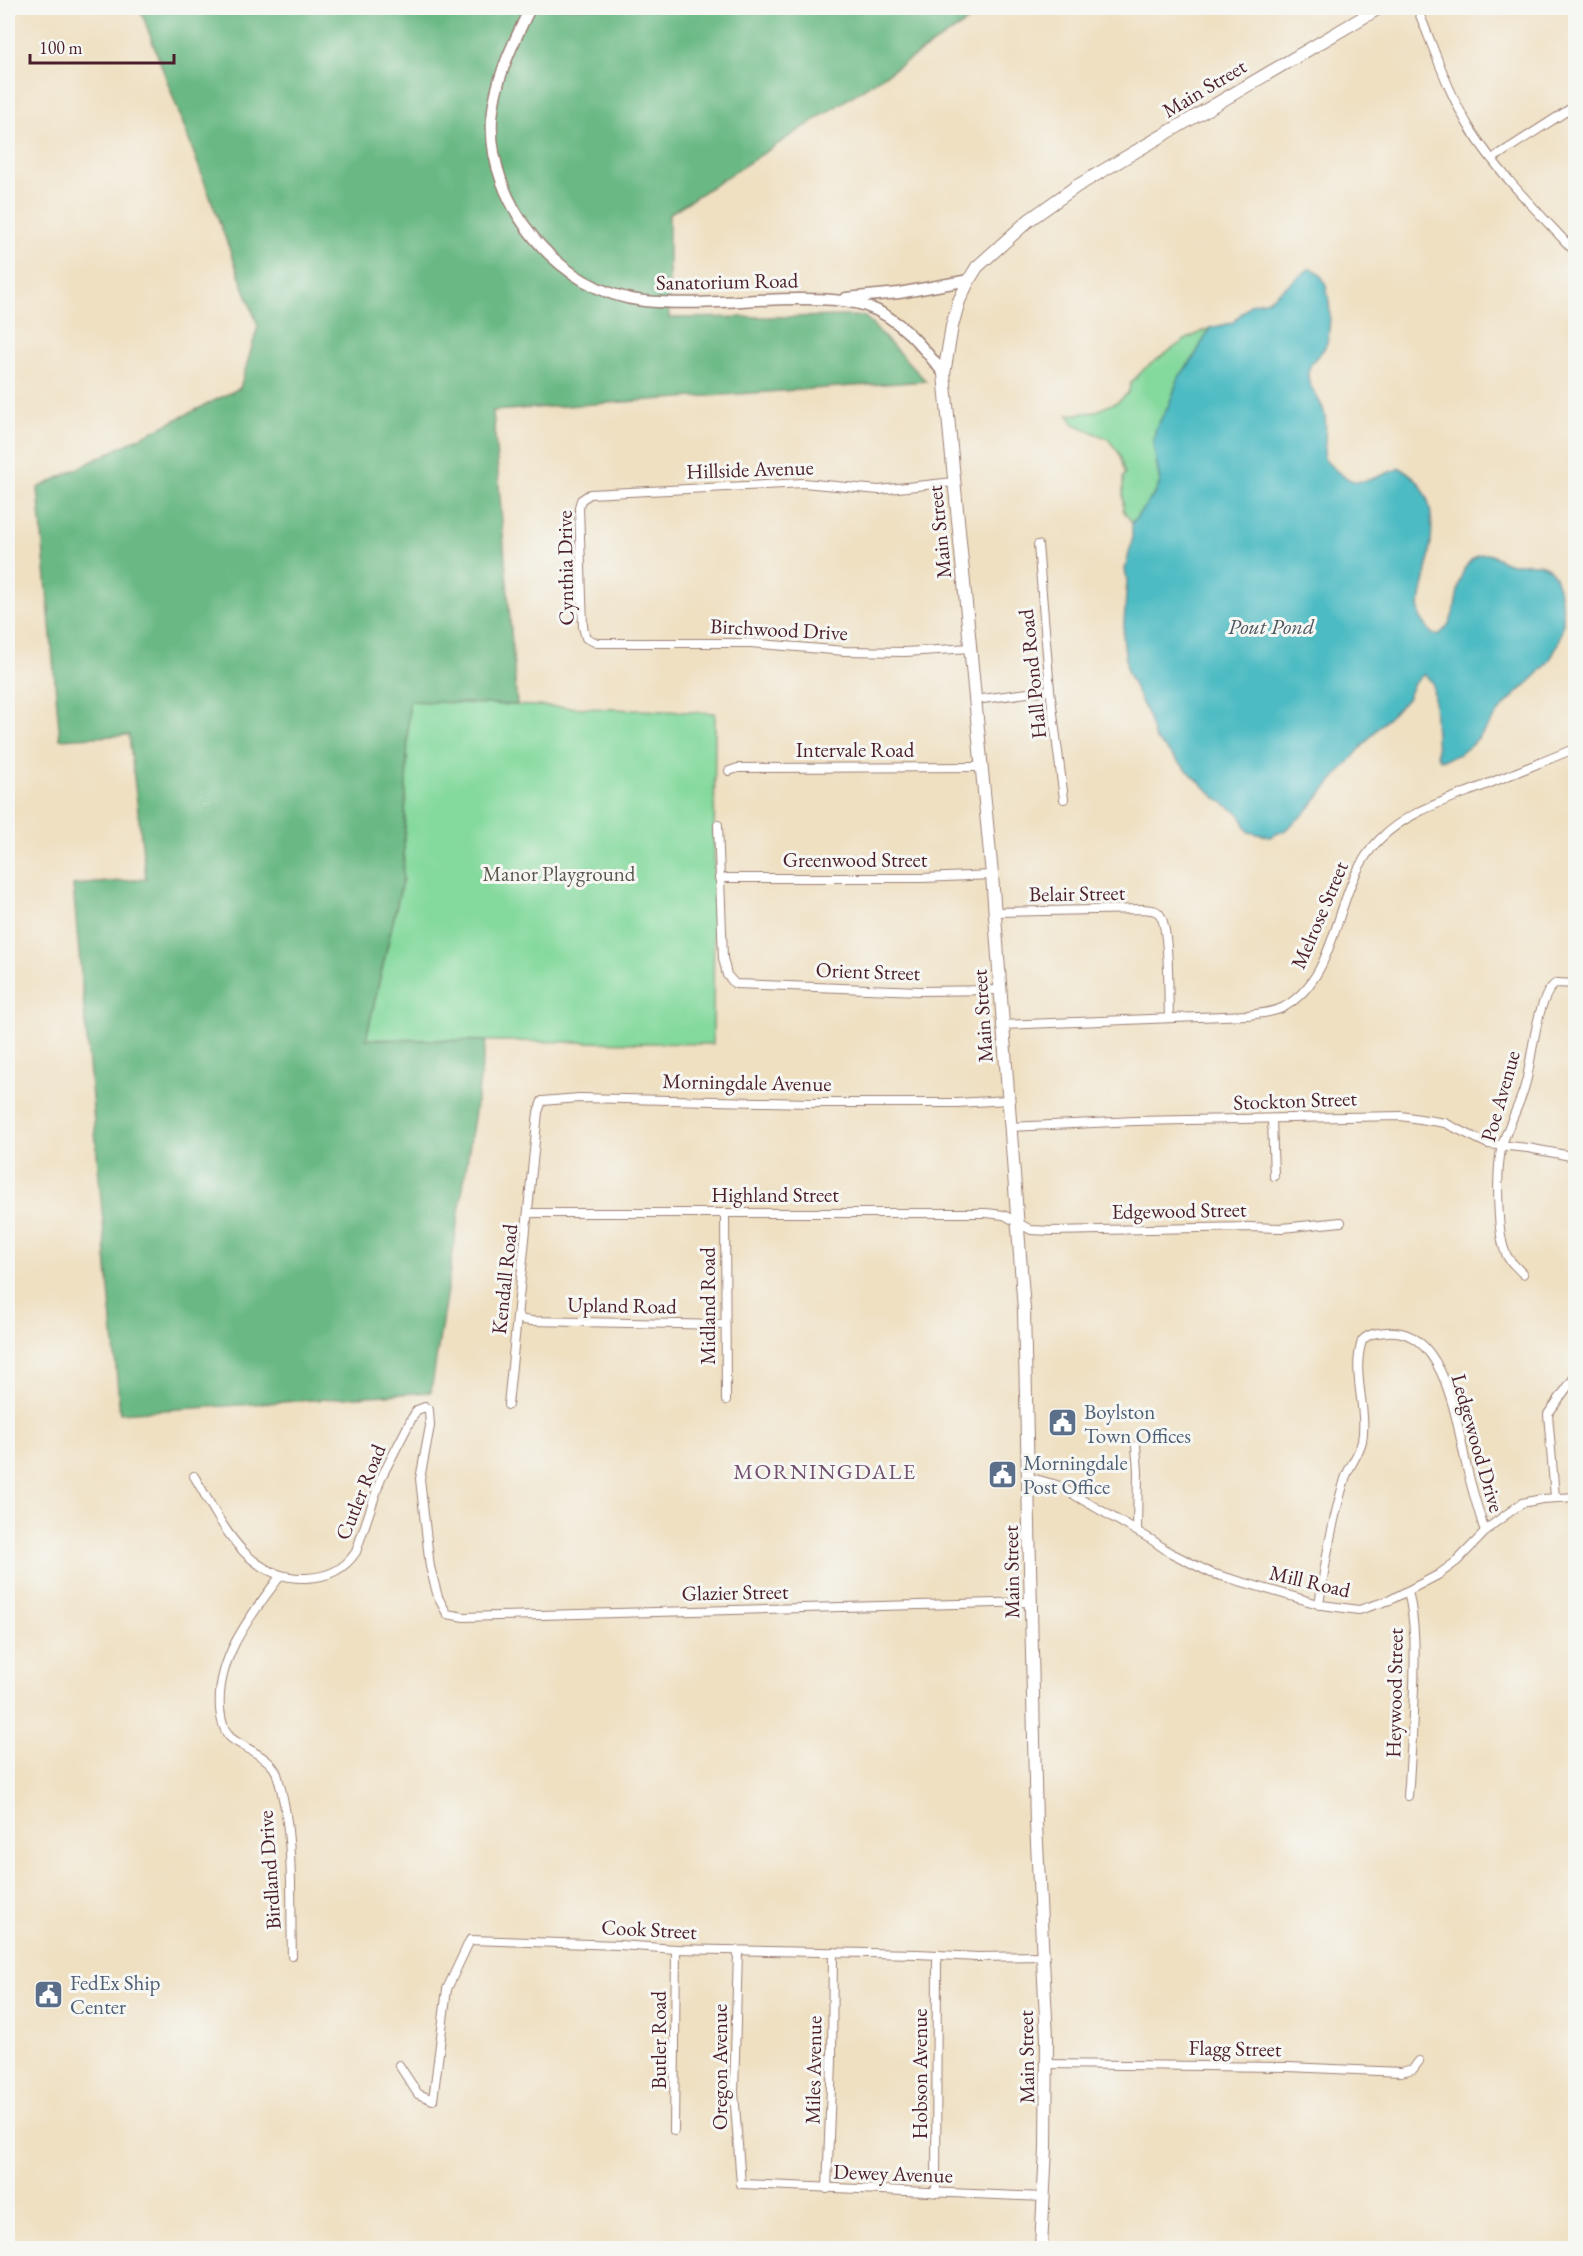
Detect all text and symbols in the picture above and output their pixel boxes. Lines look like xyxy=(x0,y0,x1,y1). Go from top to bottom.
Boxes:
scale bar xyxy=(30,27,174,65)
text: 100 m xyxy=(39,36,83,59)
street label: Main Street xyxy=(1157,52,1251,124)
street label: Sanatorium Road xyxy=(656,266,799,296)
street label: Hillside Avenue xyxy=(686,453,814,485)
street label: Main Street xyxy=(921,484,957,580)
street label: Cynthia Drive xyxy=(550,510,580,626)
street label: Hall Pond Road xyxy=(1012,607,1052,740)
street label: Birchwood Drive xyxy=(710,612,848,646)
water label: Pout Pond xyxy=(1228,612,1315,641)
street label: Intervale Road xyxy=(796,736,915,763)
street label: Greenwood Street xyxy=(783,846,928,873)
street label: Melrose Street xyxy=(1284,857,1354,973)
park label: Manor Playground xyxy=(483,860,636,887)
street label: Belair Street xyxy=(1029,879,1126,907)
street label: Orient Street xyxy=(815,956,921,986)
street label: Main Street xyxy=(965,968,999,1064)
street label: Poe Avenue xyxy=(1474,1047,1526,1145)
street label: Morningdale Avenue xyxy=(662,1067,832,1097)
street label: Stockton Street xyxy=(1233,1084,1358,1116)
street label: Highland Street xyxy=(711,1181,839,1208)
street label: Edgewood Street xyxy=(1111,1195,1247,1225)
street label: Kendall Road xyxy=(485,1222,523,1336)
street label: Midland Road xyxy=(694,1247,721,1365)
street label: Upland Road xyxy=(567,1291,677,1319)
street label: Ledgewood Drive xyxy=(1445,1371,1511,1515)
place label: Boylston Town Offices xyxy=(1084,1398,1191,1449)
public building icon: Boylston Town Offices xyxy=(1047,1407,1079,1439)
street label: Cutler Road xyxy=(329,1440,392,1544)
place label: Morningdale Post Office xyxy=(1023,1449,1128,1500)
district label: MORNINGDALE xyxy=(733,1457,917,1486)
public building icon: Morningdale Post Office xyxy=(986,1458,1018,1490)
street label: Main Street xyxy=(997,1525,1025,1619)
street label: Mill Road xyxy=(1267,1559,1353,1603)
street label: Glazier Street xyxy=(681,1578,789,1606)
street label: Heywood Street xyxy=(1379,1627,1409,1758)
street label: Birdland Drive xyxy=(251,1810,287,1930)
street label: Cook Street xyxy=(601,1913,698,1945)
place label: FedEx Ship Center xyxy=(70,1969,161,2020)
public building icon: FedEx Ship Center xyxy=(33,1978,65,2010)
street label: Butler Road xyxy=(645,1990,672,2089)
street label: Oregon Avenue xyxy=(706,2004,733,2130)
street label: Hobson Avenue xyxy=(906,2009,933,2139)
street label: Main Street xyxy=(1012,2010,1040,2104)
street label: Miles Avenue xyxy=(799,2015,827,2125)
street label: Flagg Street xyxy=(1188,2034,1282,2062)
street label: Dewey Avenue xyxy=(833,2157,953,2189)

